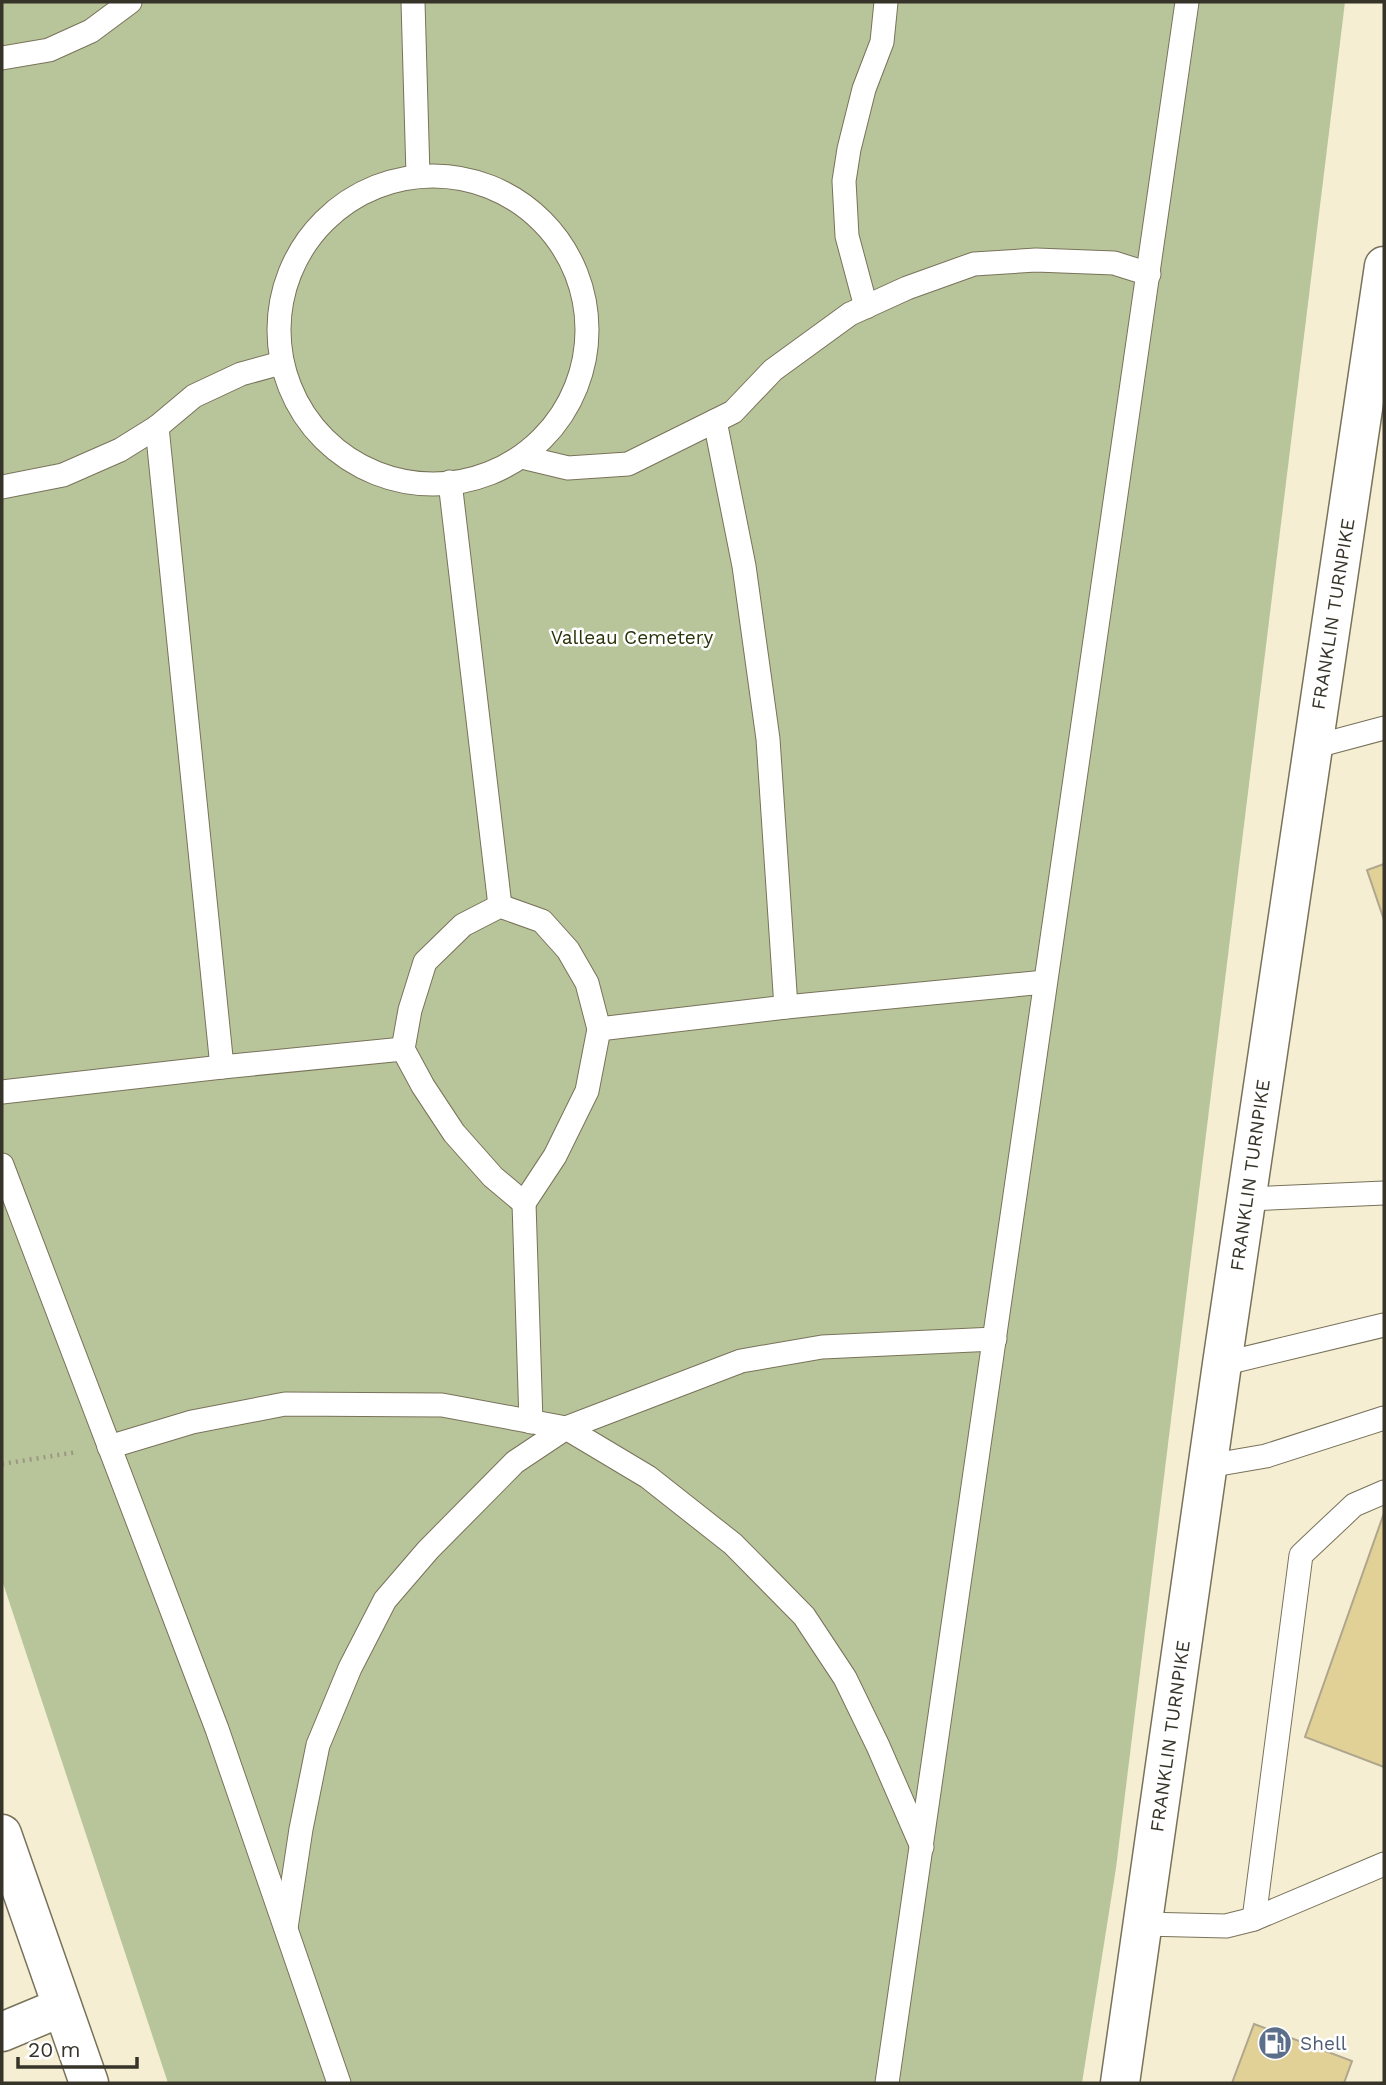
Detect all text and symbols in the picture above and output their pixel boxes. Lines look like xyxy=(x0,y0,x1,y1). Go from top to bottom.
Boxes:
street label: FRANKLIN TURNPIKE xyxy=(1307,517,1359,711)
park label: Valleau Cemetery xyxy=(551,626,714,649)
street label: FRANKLIN TURNPIKE xyxy=(1225,1078,1275,1272)
street label: FRANKLIN TURNPIKE xyxy=(1145,1639,1195,1833)
fuel station icon: Shell xyxy=(1256,2024,1294,2062)
scale bar xyxy=(18,2025,136,2070)
place label: Shell xyxy=(1300,2032,1347,2055)
text: 20 m xyxy=(28,2037,80,2062)

